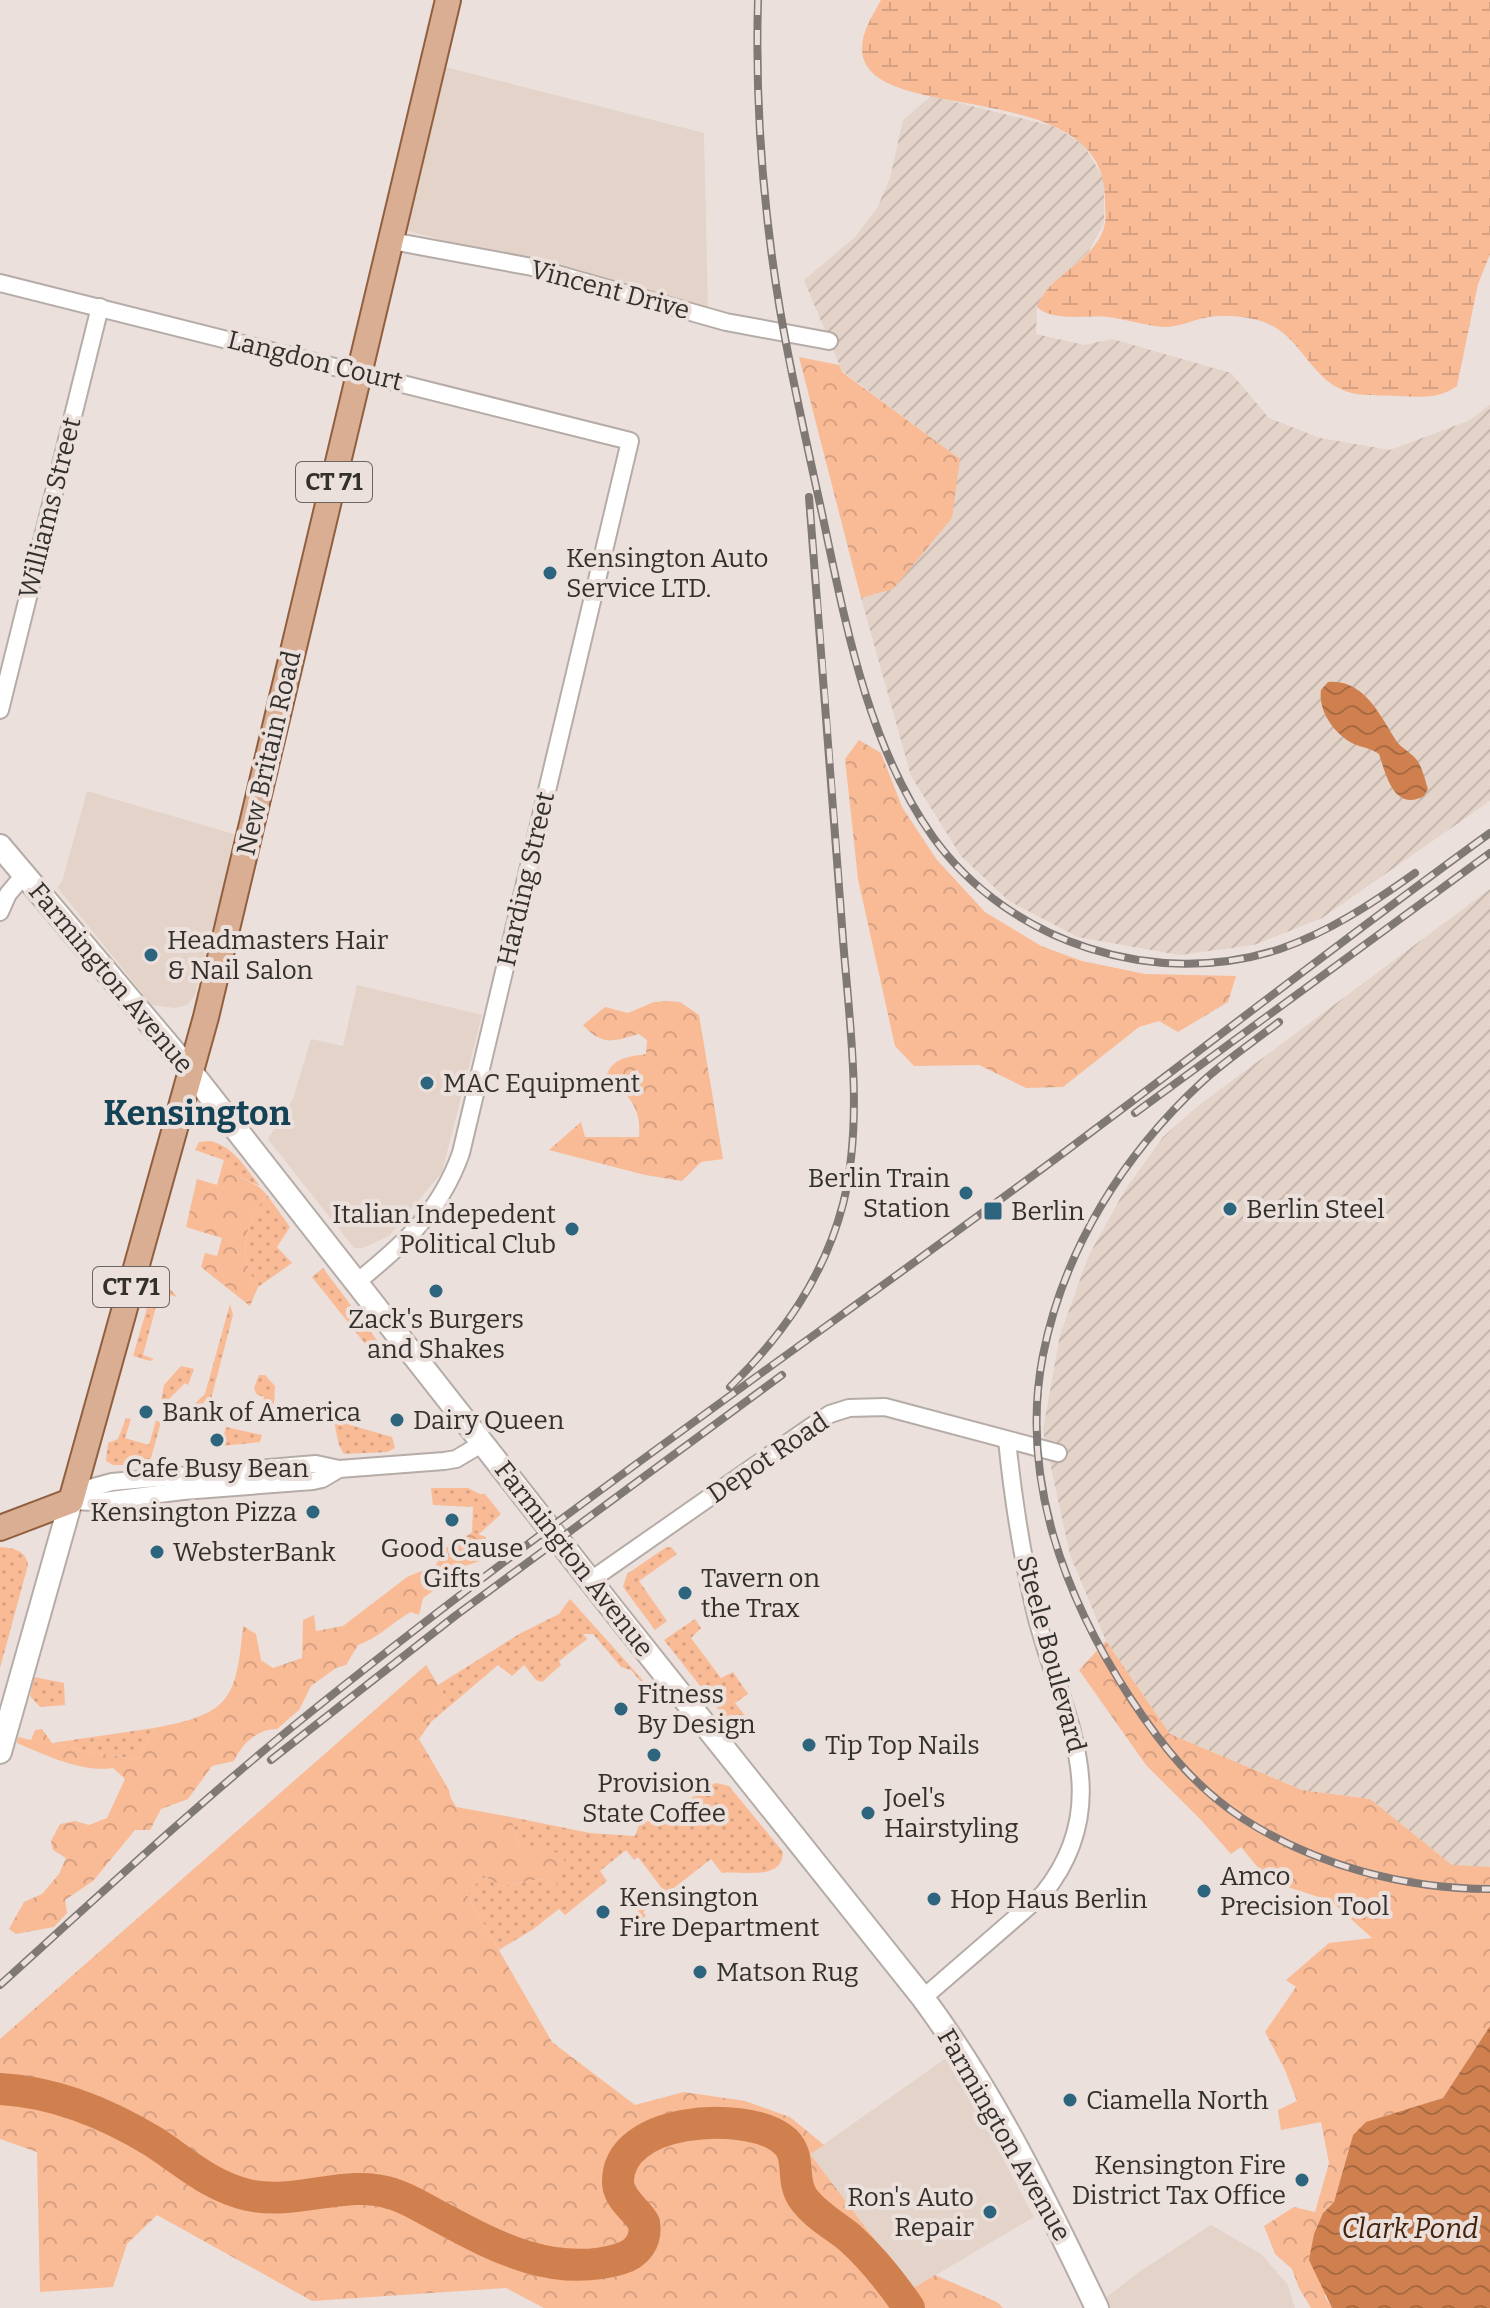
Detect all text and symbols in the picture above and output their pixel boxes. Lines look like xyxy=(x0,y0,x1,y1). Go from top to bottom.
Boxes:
street label: Vincent Drive xyxy=(527,254,693,326)
street label: Langdon Court xyxy=(224,324,406,398)
street label: Williams Street xyxy=(13,414,88,602)
road number: CT 71 xyxy=(296,462,372,502)
place label: Kensington Auto Service LTD. xyxy=(566,543,768,604)
marker: Kensington Auto Service LTD. xyxy=(541,564,559,582)
street label: New Britain Road xyxy=(230,648,308,858)
street label: Harding Street xyxy=(491,788,561,969)
street label: Farmington Avenue xyxy=(22,876,200,1080)
place label: Headmasters Hair & Nail Salon xyxy=(167,925,389,986)
marker: Headmasters Hair & Nail Salon xyxy=(142,946,160,964)
place label: MAC Equipment xyxy=(443,1068,641,1099)
marker: MAC Equipment xyxy=(418,1074,436,1092)
district label: Kensington xyxy=(103,1093,291,1134)
place label: Berlin Train Station xyxy=(808,1163,951,1224)
marker: Berlin Train Station xyxy=(957,1184,975,1202)
place label: Berlin Steel xyxy=(1246,1194,1385,1225)
place label: Berlin xyxy=(1011,1196,1085,1227)
place label: Italian Indepedent Political Club xyxy=(332,1199,557,1260)
marker: Berlin xyxy=(982,1200,1004,1222)
marker: Berlin Steel xyxy=(1221,1200,1239,1218)
marker: Italian Indepedent Political Club xyxy=(563,1220,581,1238)
road number: CT 71 xyxy=(93,1267,169,1307)
marker: Zack's Burgers and Shakes xyxy=(427,1282,445,1300)
place label: Zack's Burgers and Shakes xyxy=(348,1304,524,1365)
place label: Bank of America xyxy=(162,1397,361,1428)
marker: Bank of America xyxy=(137,1403,155,1421)
place label: Dairy Queen xyxy=(413,1405,565,1436)
street label: Depot Road xyxy=(702,1406,834,1510)
marker: Dairy Queen xyxy=(388,1411,406,1429)
marker: Cafe Busy Bean xyxy=(208,1431,226,1449)
place label: Cafe Busy Bean xyxy=(125,1453,309,1484)
street label: Farmington Avenue xyxy=(488,1455,660,1663)
place label: Kensington Pizza xyxy=(90,1497,297,1528)
marker: Kensington Pizza xyxy=(304,1503,322,1521)
marker: Good Cause Gifts xyxy=(443,1511,461,1529)
place label: Good Cause Gifts xyxy=(381,1533,523,1594)
place label: WebsterBank xyxy=(173,1537,336,1568)
marker: WebsterBank xyxy=(148,1543,166,1561)
street label: Steele Boulevard xyxy=(1010,1552,1092,1756)
place label: Tavern on the Trax xyxy=(701,1563,820,1624)
marker: Tavern on the Trax xyxy=(676,1584,694,1602)
place label: Fitness By Design xyxy=(637,1679,756,1740)
marker: Fitness By Design xyxy=(612,1700,630,1718)
place label: Tip Top Nails xyxy=(825,1730,980,1761)
marker: Tip Top Nails xyxy=(800,1736,818,1754)
marker: Provision State Coffee xyxy=(645,1746,663,1764)
place label: Provision State Coffee xyxy=(582,1768,726,1829)
place label: Joel's Hairstyling xyxy=(883,1783,1019,1844)
marker: Joel's Hairstyling xyxy=(859,1804,877,1822)
place label: Amco Precision Tool xyxy=(1220,1861,1389,1922)
place label: Kensington Fire Department xyxy=(619,1882,820,1943)
marker: Amco Precision Tool xyxy=(1195,1882,1213,1900)
place label: Hop Haus Berlin xyxy=(950,1884,1148,1915)
marker: Hop Haus Berlin xyxy=(925,1890,943,1908)
marker: Kensington Fire Department xyxy=(594,1903,612,1921)
place label: Matson Rug xyxy=(716,1957,858,1988)
marker: Matson Rug xyxy=(691,1963,709,1981)
street label: Farmington Avenue xyxy=(931,2023,1077,2247)
place label: Ciamella North xyxy=(1086,2085,1269,2116)
marker: Ciamella North xyxy=(1061,2091,1079,2109)
place label: Kensington Fire District Tax Office xyxy=(1072,2150,1286,2211)
marker: Kensington Fire District Tax Office xyxy=(1293,2171,1311,2189)
place label: Ron's Auto Repair xyxy=(847,2182,974,2243)
marker: Ron's Auto Repair xyxy=(981,2203,999,2221)
water label: Clark Pond xyxy=(1342,2212,1478,2245)

